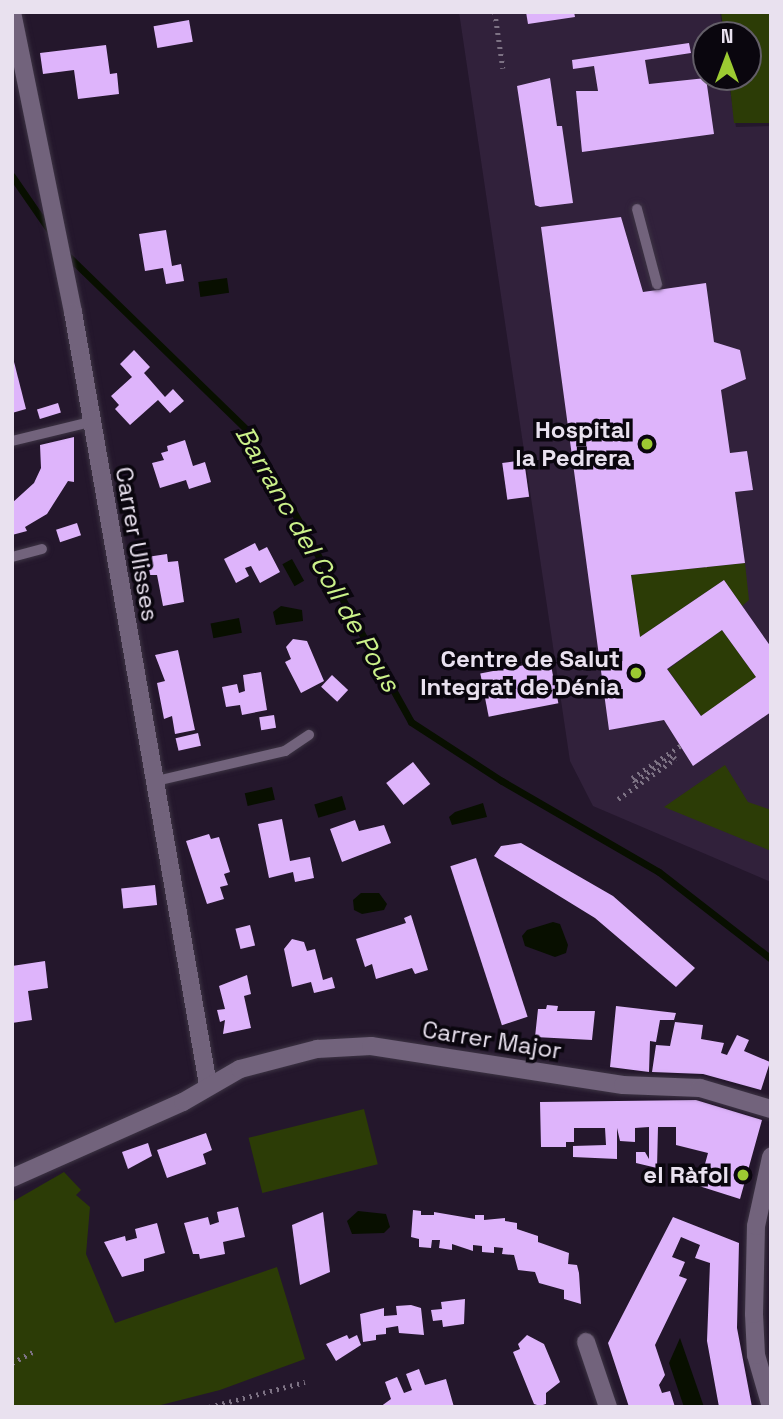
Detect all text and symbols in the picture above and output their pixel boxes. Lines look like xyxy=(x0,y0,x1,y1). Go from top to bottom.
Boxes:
north arrow xyxy=(692,21,762,91)
text: N xyxy=(721,24,733,49)
place label: Hospital la Pedrera xyxy=(515,416,631,472)
water label: Barranc del Coll de Pous xyxy=(228,421,406,697)
marker: Hospital la Pedrera xyxy=(637,434,657,454)
street label: Carrer Ulisses xyxy=(109,465,165,623)
place label: Centre de Salut Integrat de Dénia xyxy=(420,645,620,701)
marker: Centre de Salut Integrat de Dénia xyxy=(626,663,646,683)
street label: Carrer Major xyxy=(420,1015,564,1065)
place label: el Ràfol xyxy=(643,1161,729,1189)
marker: el Ràfol xyxy=(735,1167,751,1183)

